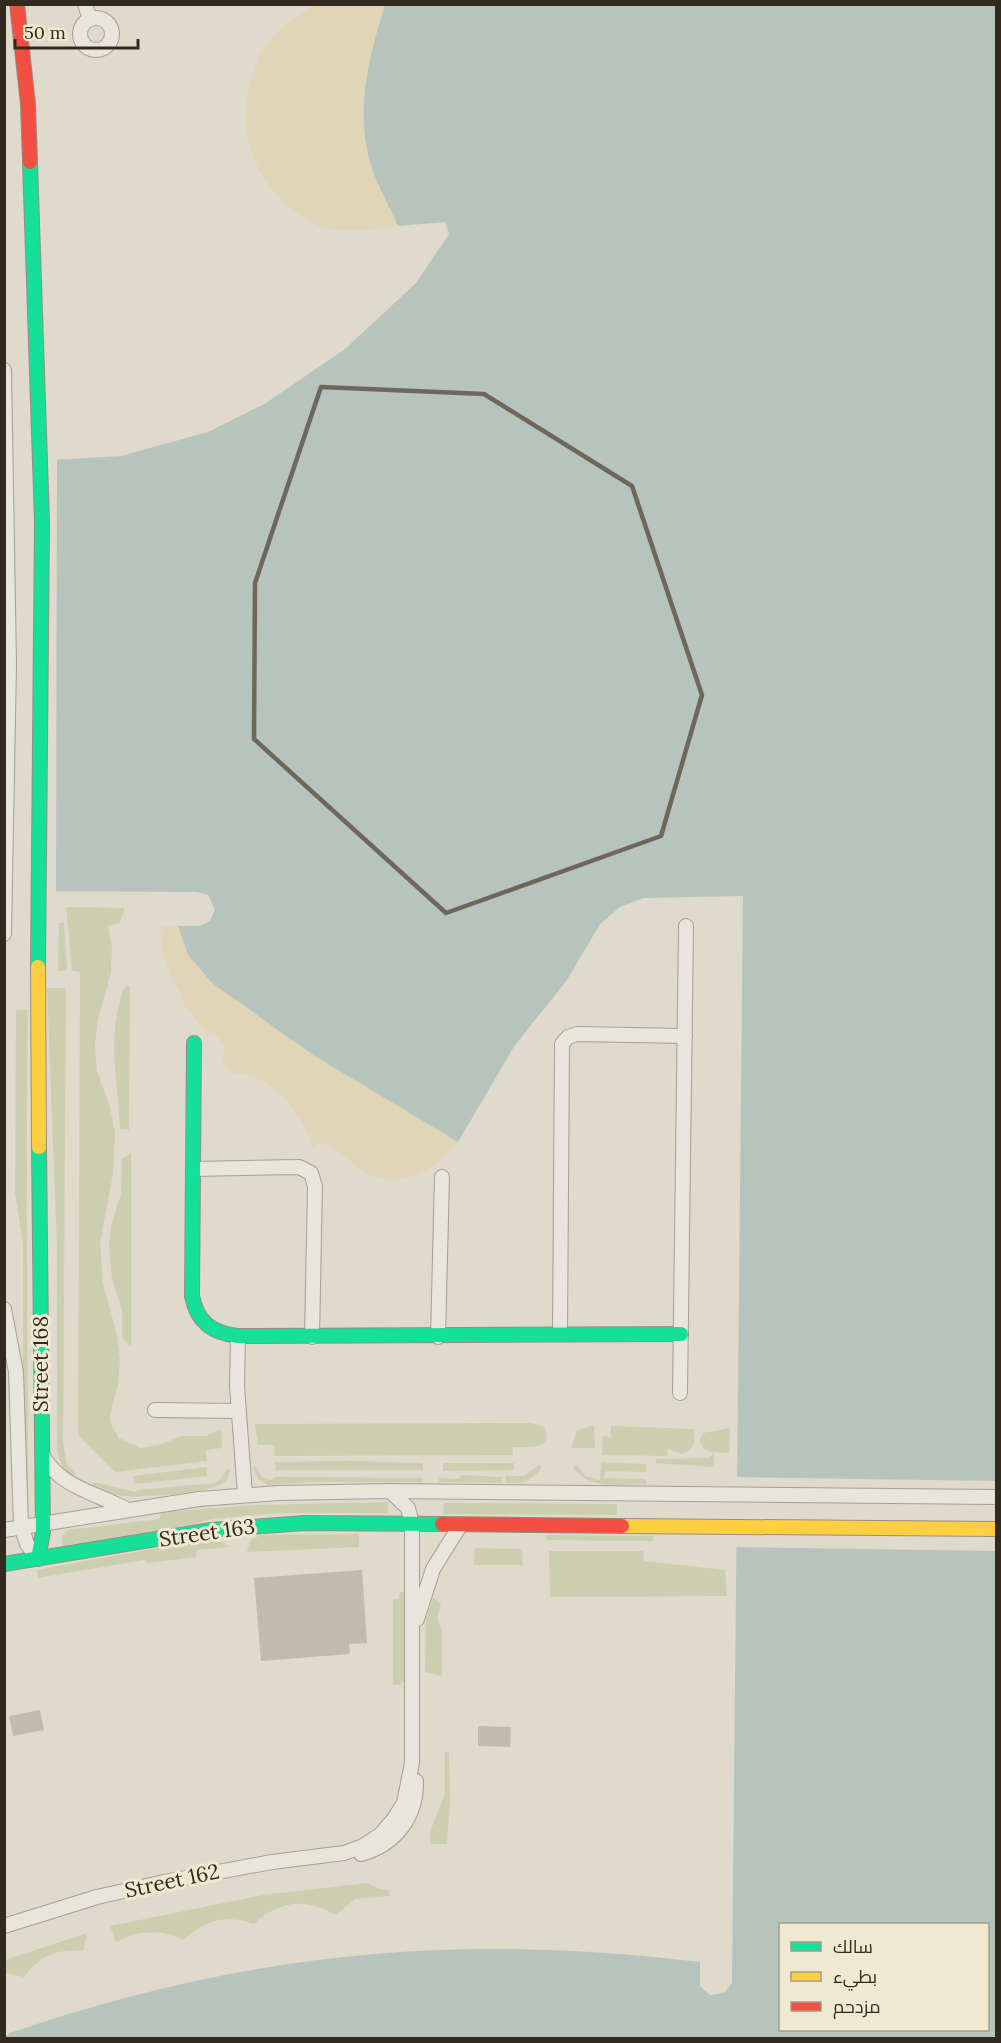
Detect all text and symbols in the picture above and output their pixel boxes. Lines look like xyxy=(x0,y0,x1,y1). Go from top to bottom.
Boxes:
scale bar xyxy=(15,12,138,50)
text: 50 m xyxy=(24,21,66,44)
street label: Street 168 xyxy=(27,1316,54,1412)
street label: Street 163 xyxy=(157,1512,257,1553)
street label: Street 162 xyxy=(122,1857,222,1904)
legend xyxy=(779,1923,989,2031)
text: سالك xyxy=(833,1935,873,1958)
text: بطيء xyxy=(833,1965,877,1991)
text: مزدحم xyxy=(833,1995,881,2019)

